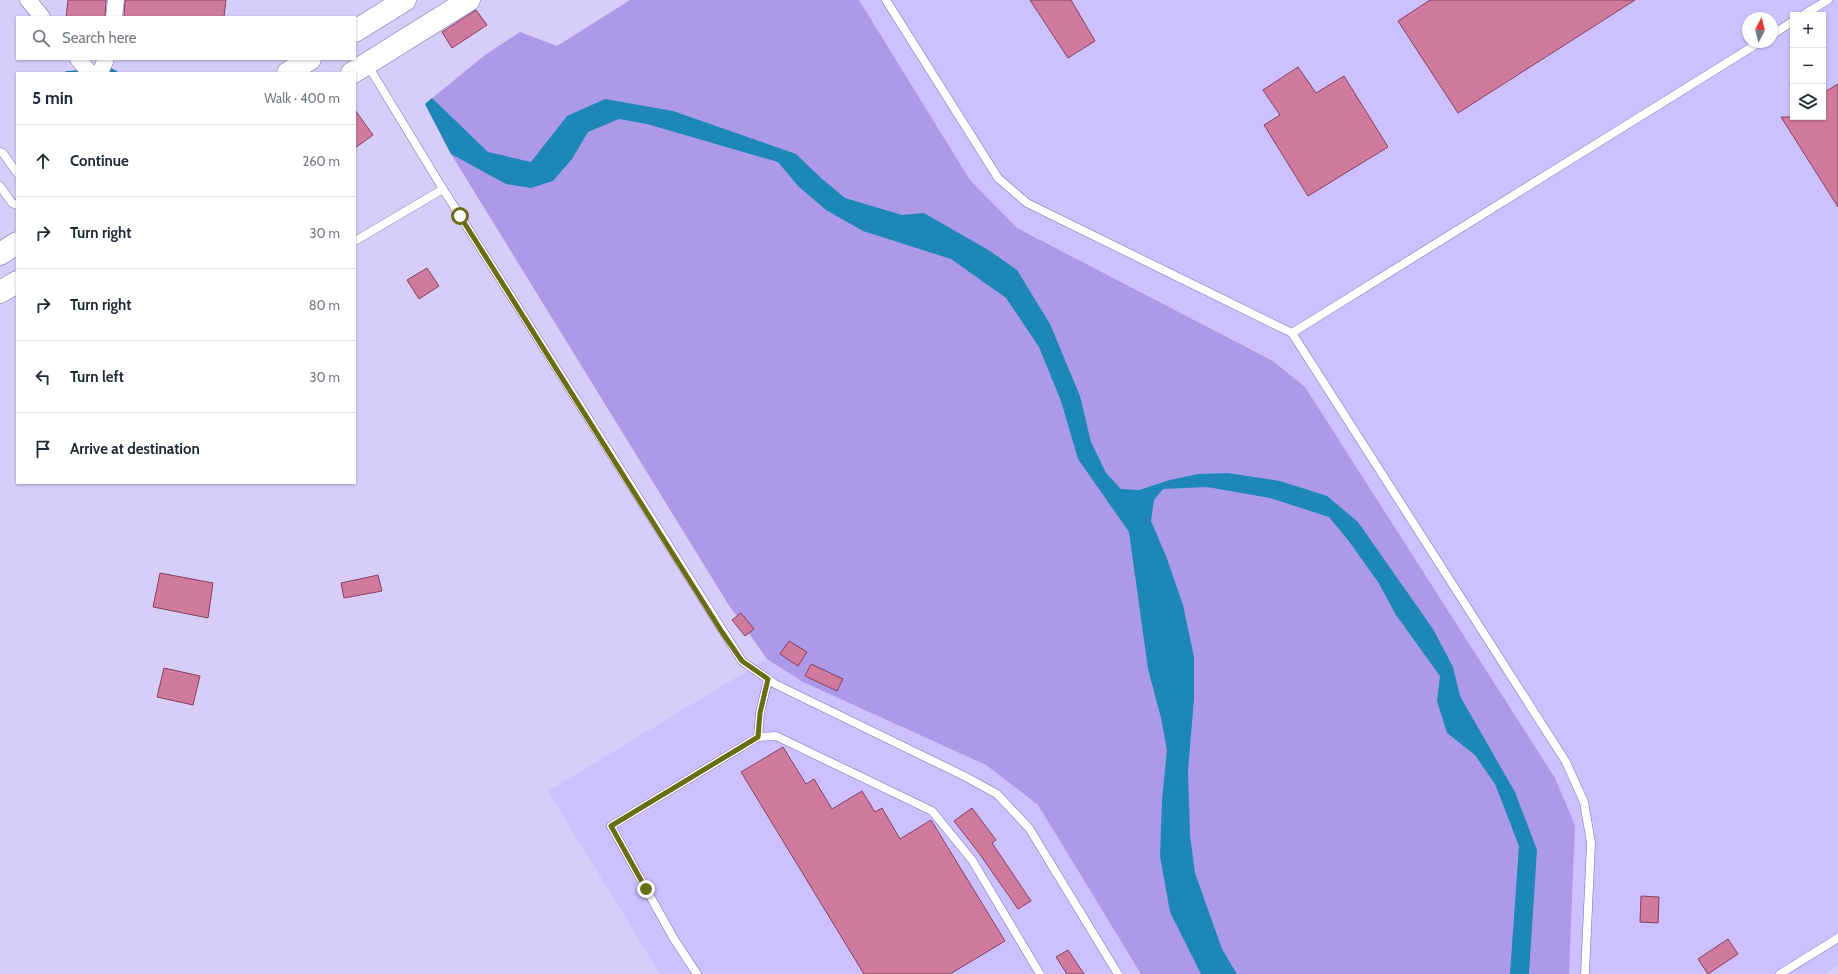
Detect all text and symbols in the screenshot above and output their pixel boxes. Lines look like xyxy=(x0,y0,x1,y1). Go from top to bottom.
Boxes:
north arrow xyxy=(1742,12,1778,48)
map controls xyxy=(1790,12,1826,120)
button: + xyxy=(1790,12,1826,48)
search box xyxy=(16,16,356,60)
icon: search xyxy=(30,27,52,49)
text: Search here xyxy=(62,29,137,47)
button: − xyxy=(1790,48,1826,84)
button: layers xyxy=(1790,84,1826,120)
text: 5 min xyxy=(32,88,73,108)
text: Walk · 400 m xyxy=(264,90,340,106)
icon: ahead xyxy=(32,150,54,172)
text: Continue xyxy=(70,152,129,170)
text: 260 m xyxy=(302,153,340,169)
route start xyxy=(451,207,469,225)
icon: right xyxy=(32,222,54,244)
text: Turn right xyxy=(70,224,131,242)
text: 30 m xyxy=(310,225,340,241)
icon: right xyxy=(32,294,54,316)
text: Turn right xyxy=(70,296,131,314)
text: 80 m xyxy=(309,297,340,313)
icon: left xyxy=(32,366,54,388)
text: Turn left xyxy=(70,368,124,386)
text: 30 m xyxy=(310,369,340,385)
icon: arrive xyxy=(32,438,54,460)
text: Arrive at destination xyxy=(70,440,200,458)
route end xyxy=(637,880,655,898)

